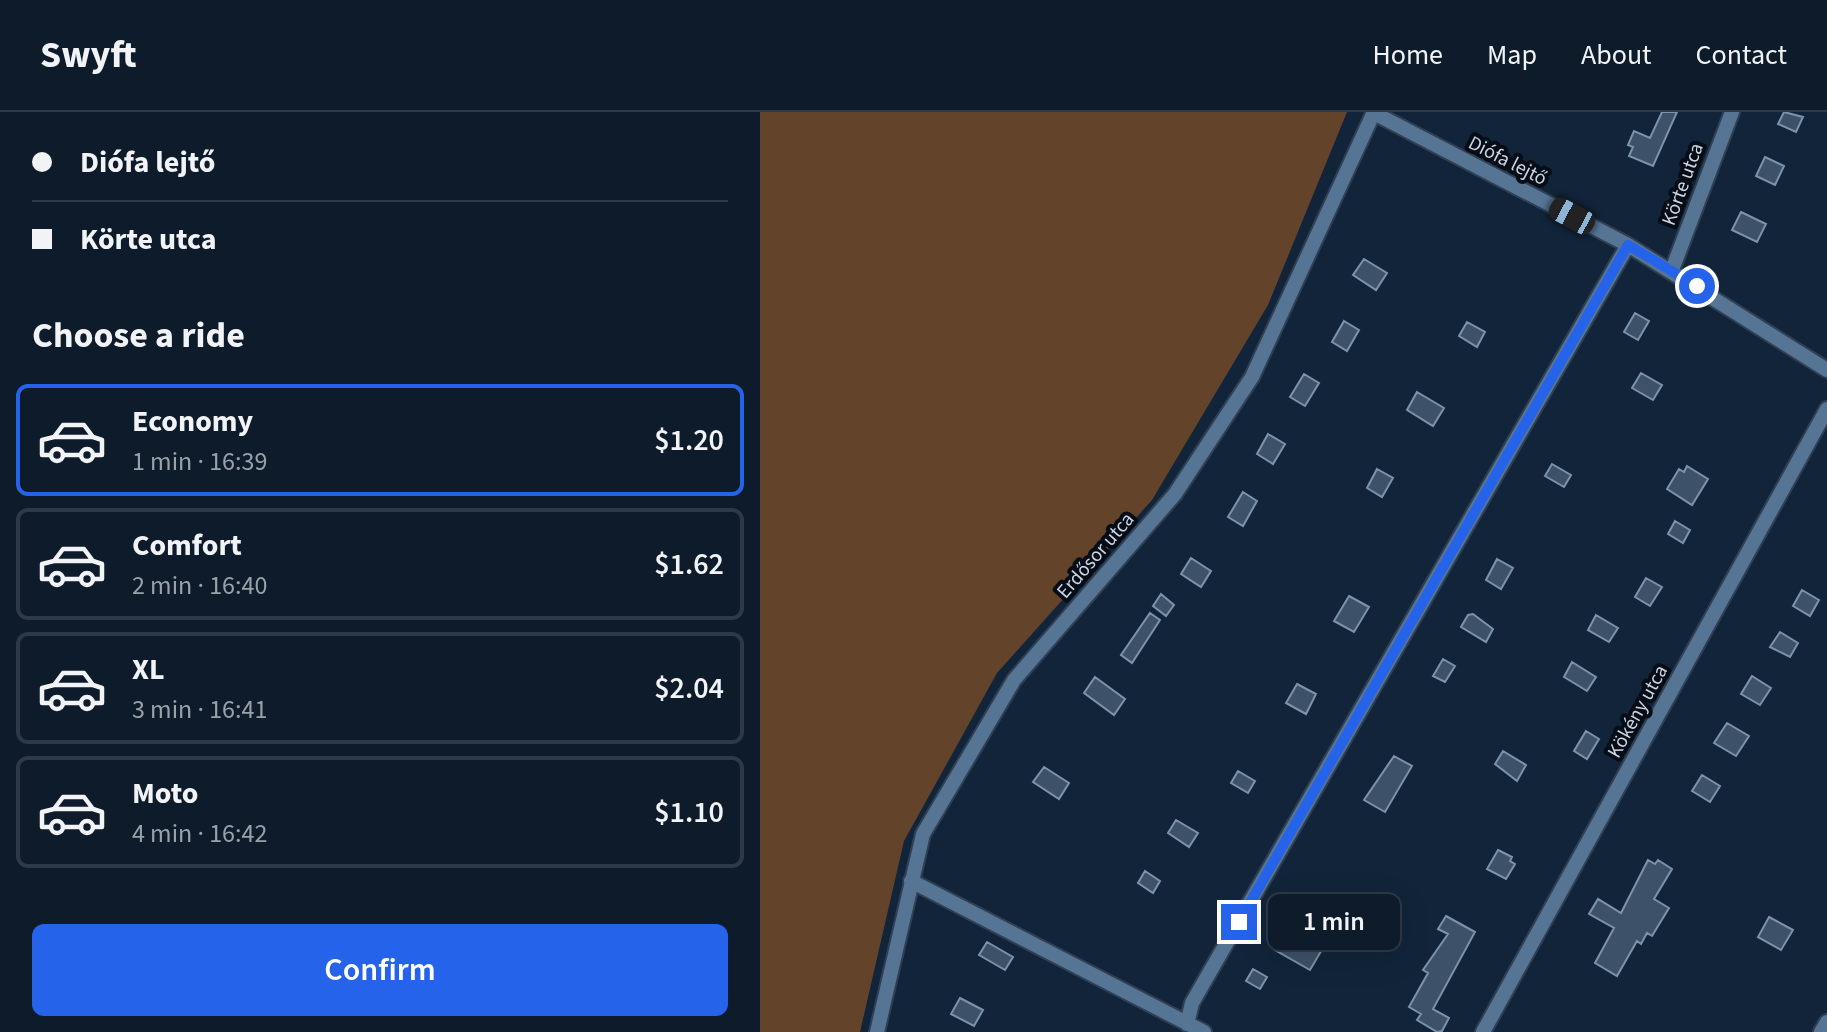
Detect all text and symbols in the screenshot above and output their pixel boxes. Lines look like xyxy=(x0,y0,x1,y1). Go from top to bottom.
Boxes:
text: Swyft xyxy=(40,28,137,82)
text: Home xyxy=(1372,35,1443,75)
text: Map xyxy=(1487,35,1537,75)
text: About xyxy=(1581,35,1652,75)
text: Contact xyxy=(1696,35,1787,75)
street label: Diófa lejtő xyxy=(1463,129,1552,193)
street label: Körte utca xyxy=(1655,139,1711,230)
text: Diófa lejtő xyxy=(80,141,215,184)
car xyxy=(1545,194,1599,238)
text: Körte utca xyxy=(80,218,217,261)
route start xyxy=(1679,268,1715,304)
text: Choose a ride xyxy=(32,310,245,361)
text: Economy xyxy=(132,400,253,443)
icon: car xyxy=(36,404,108,476)
text: $1.20 xyxy=(654,419,724,462)
text: 1 min · 16:39 xyxy=(132,443,267,480)
street label: Erdősor utca xyxy=(1051,507,1141,605)
text: Comfort xyxy=(132,524,242,567)
icon: car xyxy=(36,528,108,600)
text: $1.62 xyxy=(654,543,724,586)
text: 2 min · 16:40 xyxy=(132,567,267,604)
text: XL xyxy=(132,648,165,691)
icon: car xyxy=(36,652,108,724)
street label: Kökény utca xyxy=(1601,660,1675,763)
text: $2.04 xyxy=(654,667,724,710)
text: 3 min · 16:41 xyxy=(132,691,267,728)
text: Moto xyxy=(132,772,198,815)
icon: car xyxy=(36,776,108,848)
text: $1.10 xyxy=(654,791,724,834)
text: 4 min · 16:42 xyxy=(132,815,267,852)
callout: 1 min xyxy=(1267,894,1399,950)
text: 1 min xyxy=(1303,903,1365,940)
route end xyxy=(1221,904,1257,940)
button: Confirm xyxy=(32,924,728,1016)

